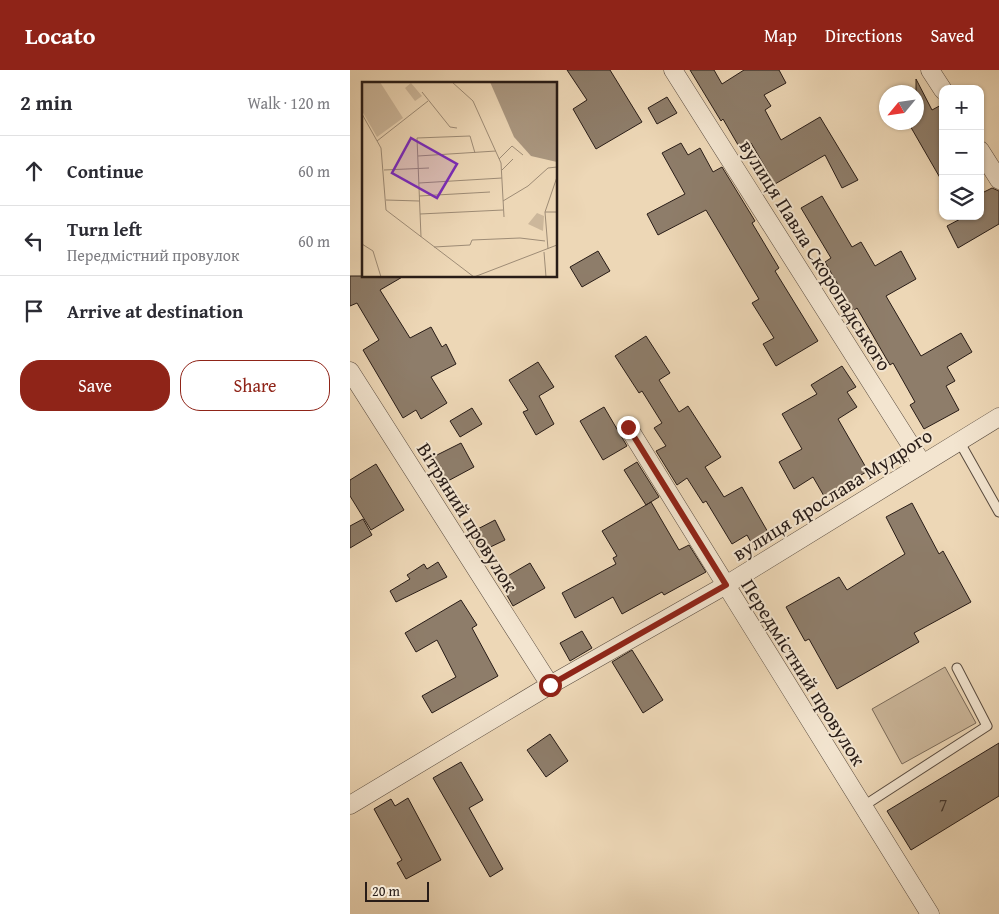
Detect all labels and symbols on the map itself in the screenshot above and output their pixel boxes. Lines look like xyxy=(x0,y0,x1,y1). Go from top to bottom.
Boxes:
inset map xyxy=(362,82,558,278)
north arrow xyxy=(879,85,924,130)
street label: вулиця Павла Скоропадського xyxy=(733,134,899,376)
route end xyxy=(617,416,640,439)
street label: вулиця Ярослава Мудрого xyxy=(726,421,938,567)
street label: Вітряний провулок xyxy=(410,437,526,598)
street label: Передмістний провулок xyxy=(735,573,874,771)
route start xyxy=(539,674,562,697)
house number: 7 xyxy=(939,791,947,818)
scale bar xyxy=(365,879,429,902)

